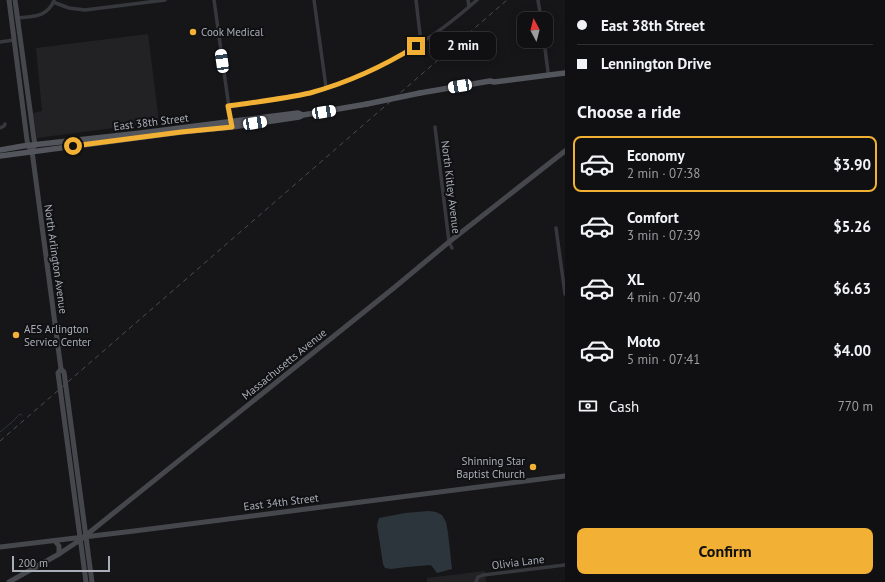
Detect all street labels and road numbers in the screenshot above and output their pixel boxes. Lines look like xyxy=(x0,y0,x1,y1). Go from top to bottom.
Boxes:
street label: East 38th Street xyxy=(113,110,190,134)
street label: North Kitley Avenue xyxy=(438,140,464,235)
street label: North Arlington Avenue xyxy=(41,203,71,315)
street label: Massachusetts Avenue xyxy=(239,325,330,402)
street label: East 34th Street xyxy=(243,490,320,514)
street label: Olivia Lane xyxy=(491,552,545,572)

